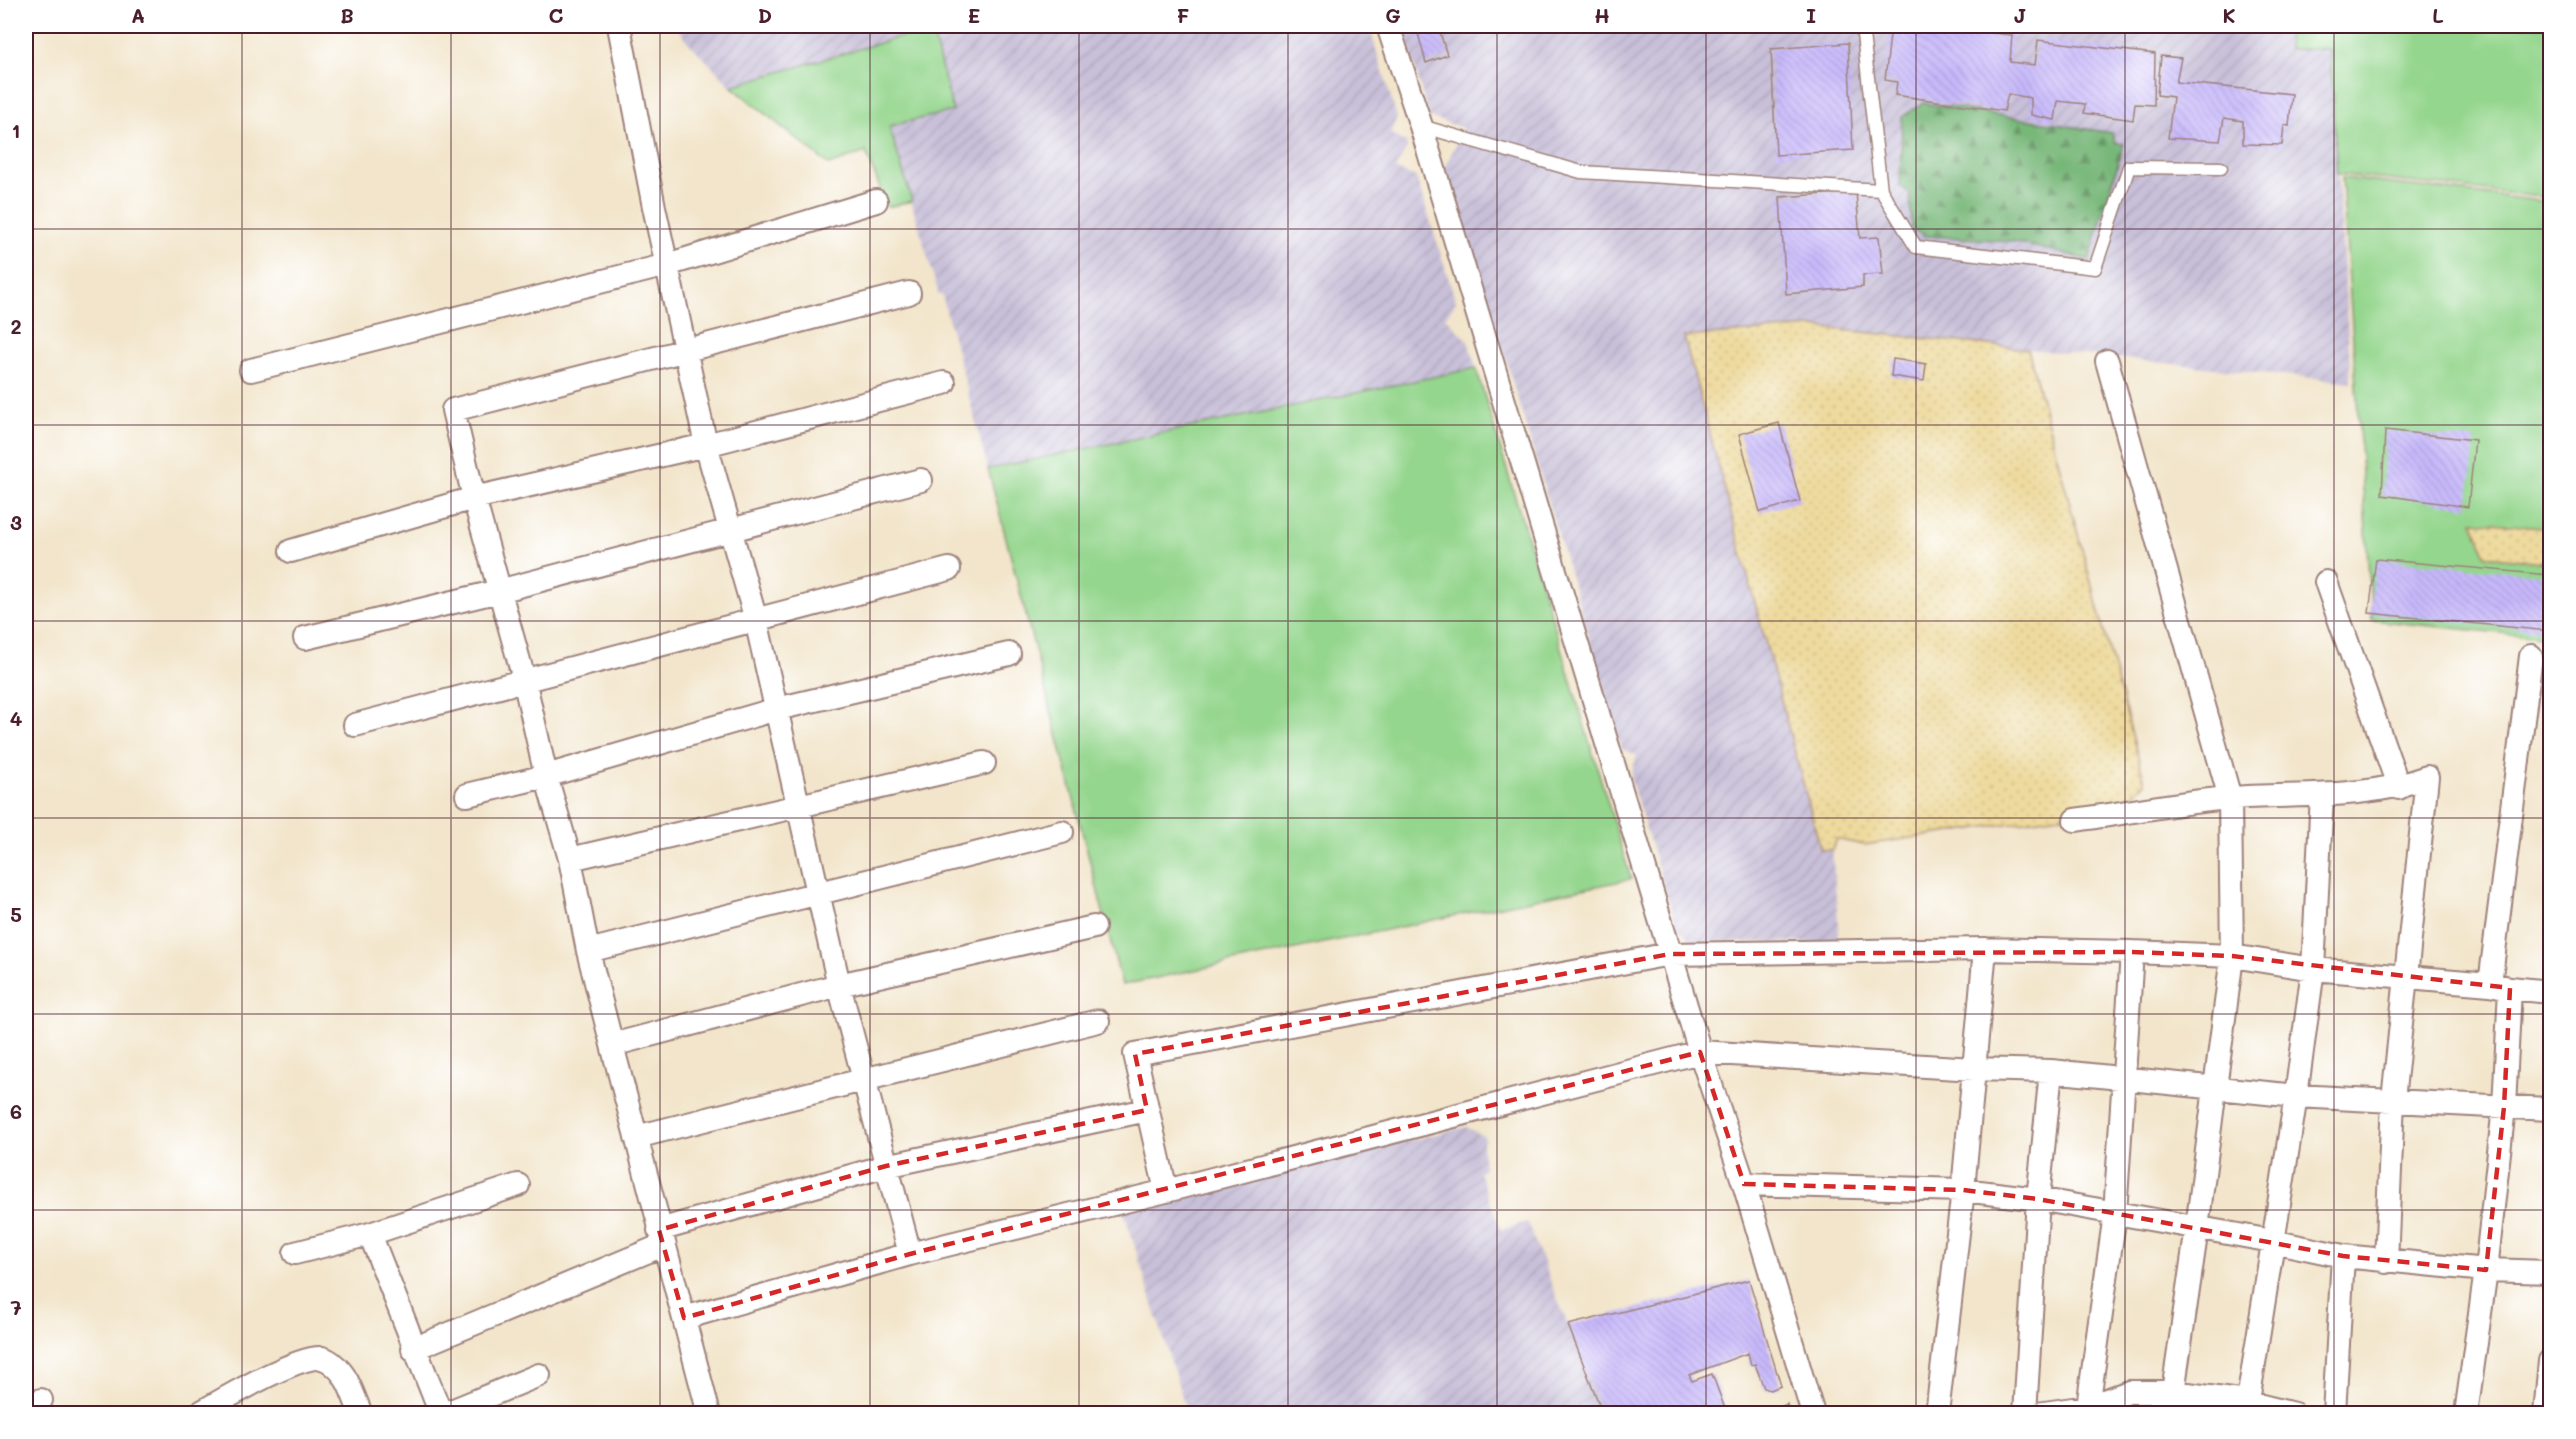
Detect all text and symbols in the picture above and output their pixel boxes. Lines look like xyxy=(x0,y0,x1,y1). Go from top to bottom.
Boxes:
text: A xyxy=(131,2,145,28)
text: B xyxy=(340,2,354,28)
text: C xyxy=(549,2,564,28)
text: D xyxy=(758,2,772,28)
text: E xyxy=(968,2,980,28)
text: F xyxy=(1177,2,1190,28)
text: G xyxy=(1385,2,1401,28)
text: H xyxy=(1594,2,1610,28)
text: I xyxy=(1806,2,1816,28)
text: J xyxy=(2013,2,2027,28)
text: K xyxy=(2222,2,2236,28)
text: L xyxy=(2432,2,2444,28)
text: 1 xyxy=(12,117,20,143)
text: 2 xyxy=(10,313,22,339)
text: 3 xyxy=(10,509,22,535)
text: 4 xyxy=(10,705,23,731)
text: 5 xyxy=(10,901,22,927)
text: 6 xyxy=(10,1098,22,1124)
text: 7 xyxy=(10,1294,22,1320)

